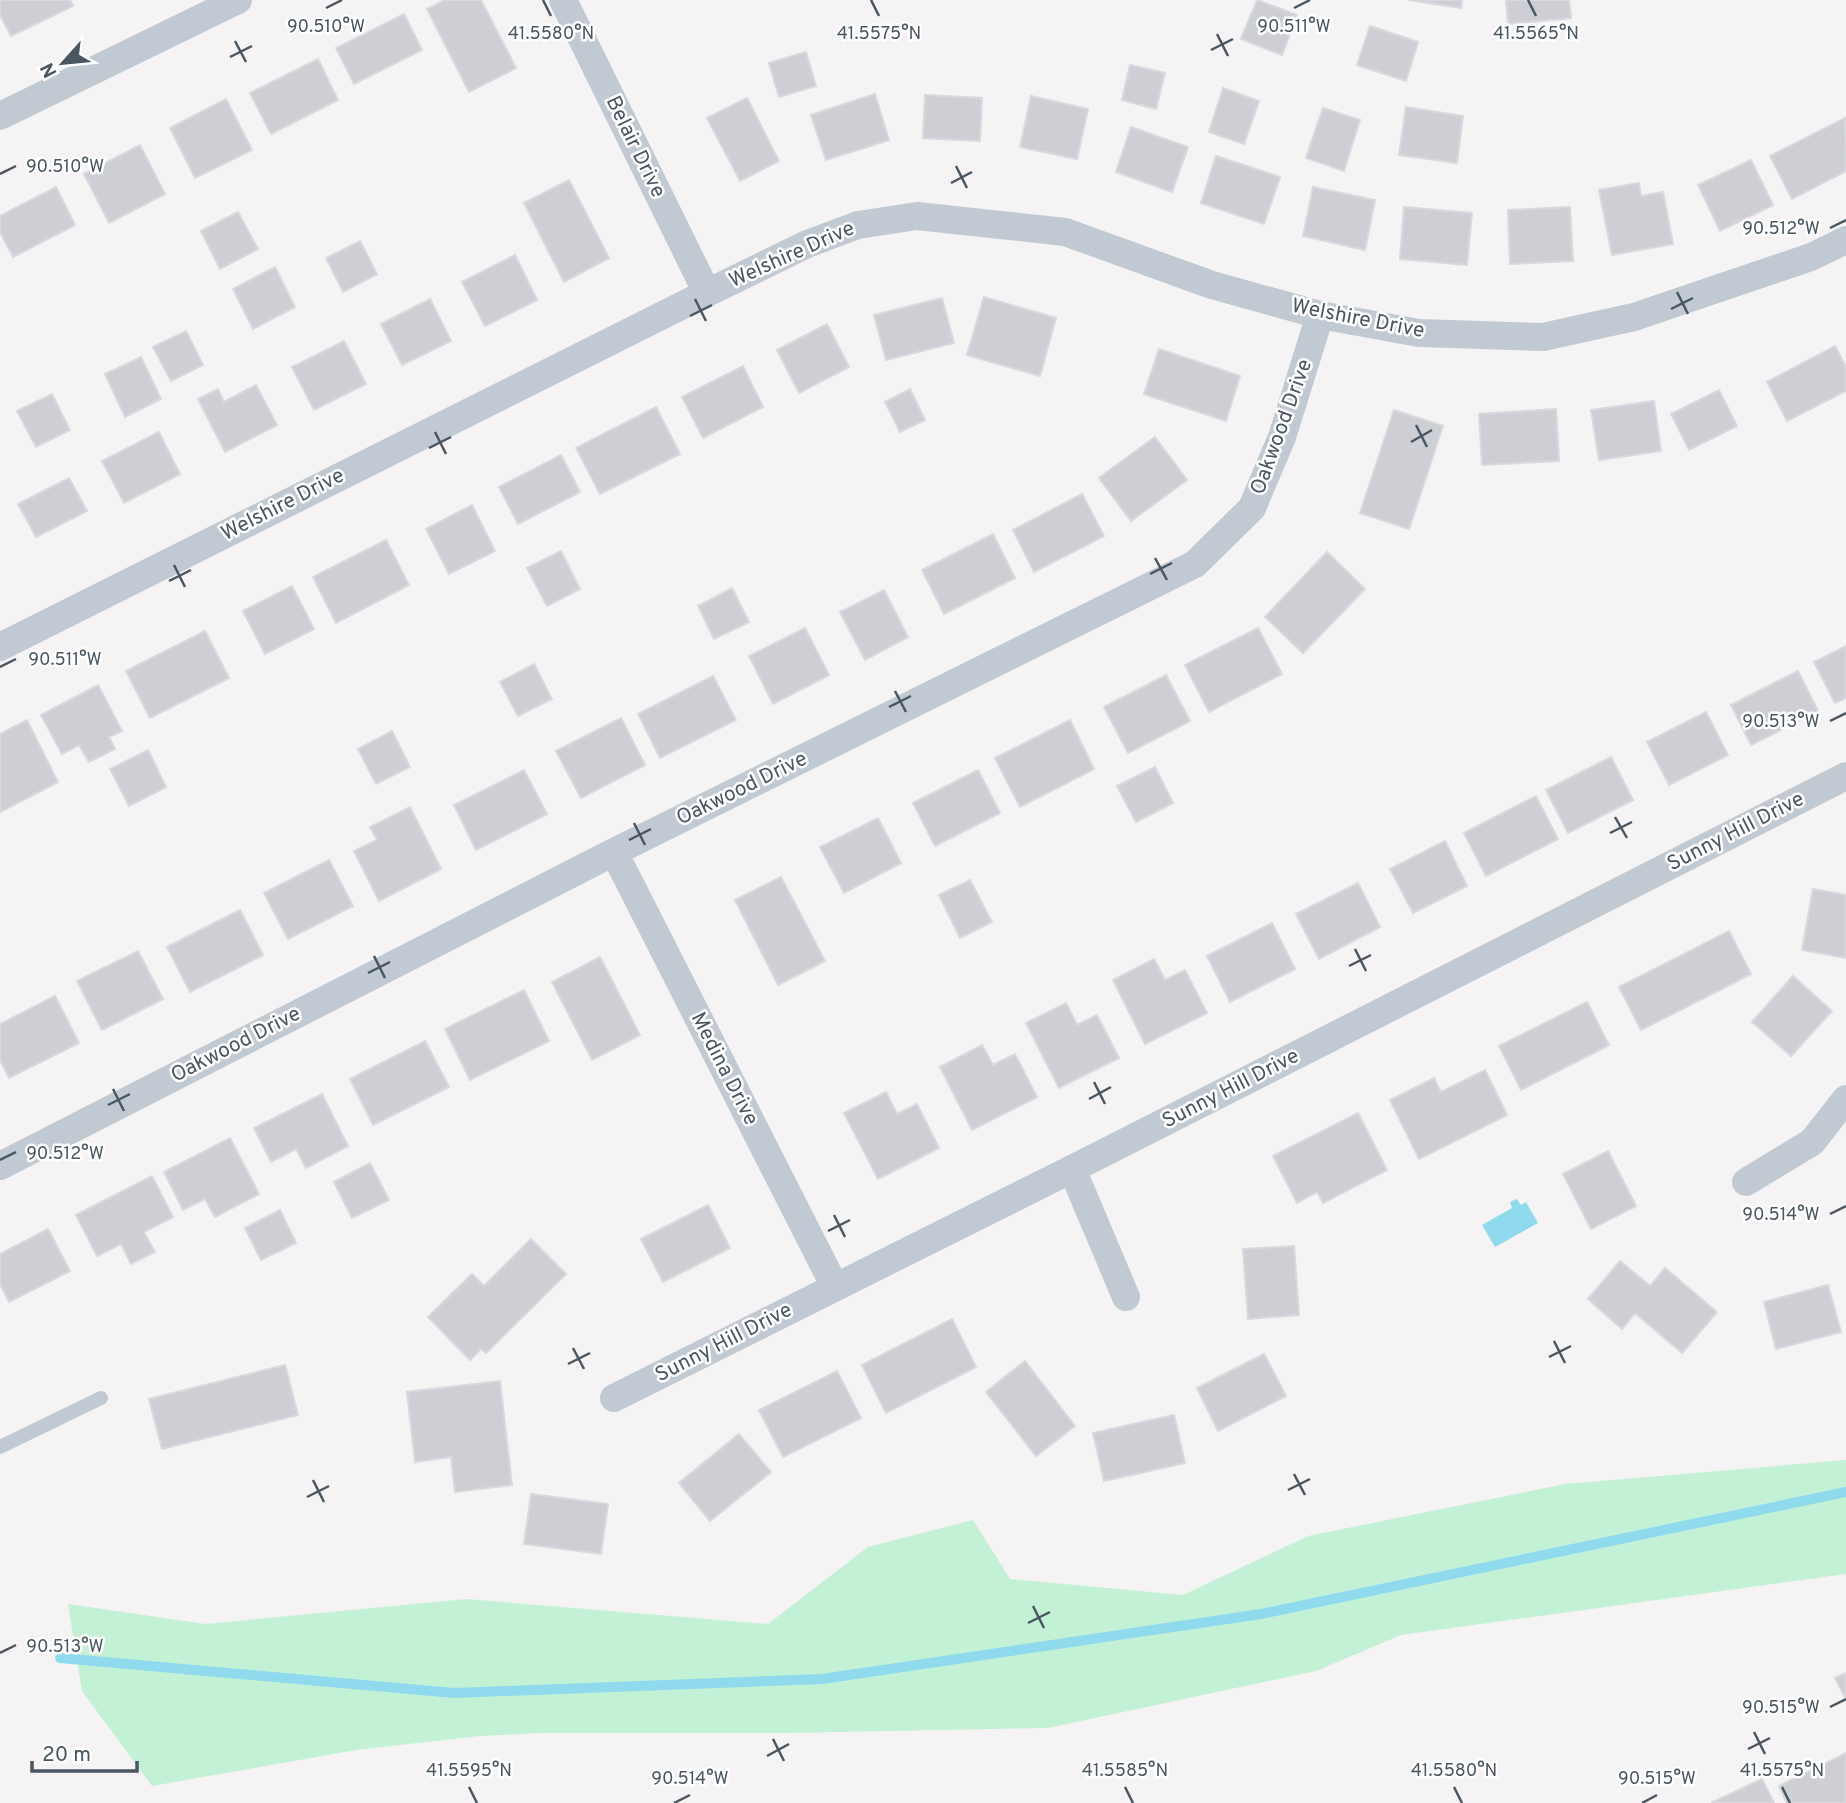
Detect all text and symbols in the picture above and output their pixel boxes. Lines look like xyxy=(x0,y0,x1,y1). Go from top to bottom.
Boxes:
text: 90.510°W xyxy=(287,16,365,39)
text: 90.511°W xyxy=(1257,16,1331,39)
text: 41.5580°N xyxy=(508,23,594,46)
text: 41.5575°N xyxy=(837,23,921,46)
text: 41.5565°N xyxy=(1493,23,1579,46)
north arrow xyxy=(28,28,98,98)
text: N xyxy=(36,58,63,81)
street label: Belair Drive xyxy=(599,92,671,202)
text: 90.510°W xyxy=(26,156,104,179)
street label: Welshire Drive xyxy=(725,215,859,295)
text: 90.512°W xyxy=(1742,218,1820,241)
street label: Welshire Drive xyxy=(1289,293,1427,345)
street label: Oakwood Drive xyxy=(1245,356,1319,498)
street label: Welshire Drive xyxy=(217,462,349,548)
text: 90.511°W xyxy=(28,649,102,672)
text: 90.513°W xyxy=(1742,711,1820,734)
street label: Oakwood Drive xyxy=(672,746,812,832)
street label: Sunny Hill Drive xyxy=(1663,786,1809,878)
street label: Oakwood Drive xyxy=(167,1001,305,1089)
street label: Medina Drive xyxy=(684,1008,764,1130)
street label: Sunny Hill Drive xyxy=(1158,1043,1304,1135)
text: 90.512°W xyxy=(26,1143,104,1166)
text: 90.514°W xyxy=(1742,1204,1820,1227)
street label: Sunny Hill Drive xyxy=(651,1297,797,1389)
text: 90.513°W xyxy=(26,1636,104,1659)
text: 90.515°W xyxy=(1742,1697,1820,1720)
scale bar xyxy=(32,1730,136,1774)
text: 20 m xyxy=(42,1742,91,1769)
text: 41.5595°N xyxy=(426,1760,512,1783)
text: 41.5585°N xyxy=(1082,1760,1168,1783)
text: 41.5580°N xyxy=(1411,1760,1497,1783)
text: 41.5575°N xyxy=(1740,1760,1824,1783)
text: 90.514°W xyxy=(651,1768,729,1791)
text: 90.515°W xyxy=(1618,1768,1696,1791)

